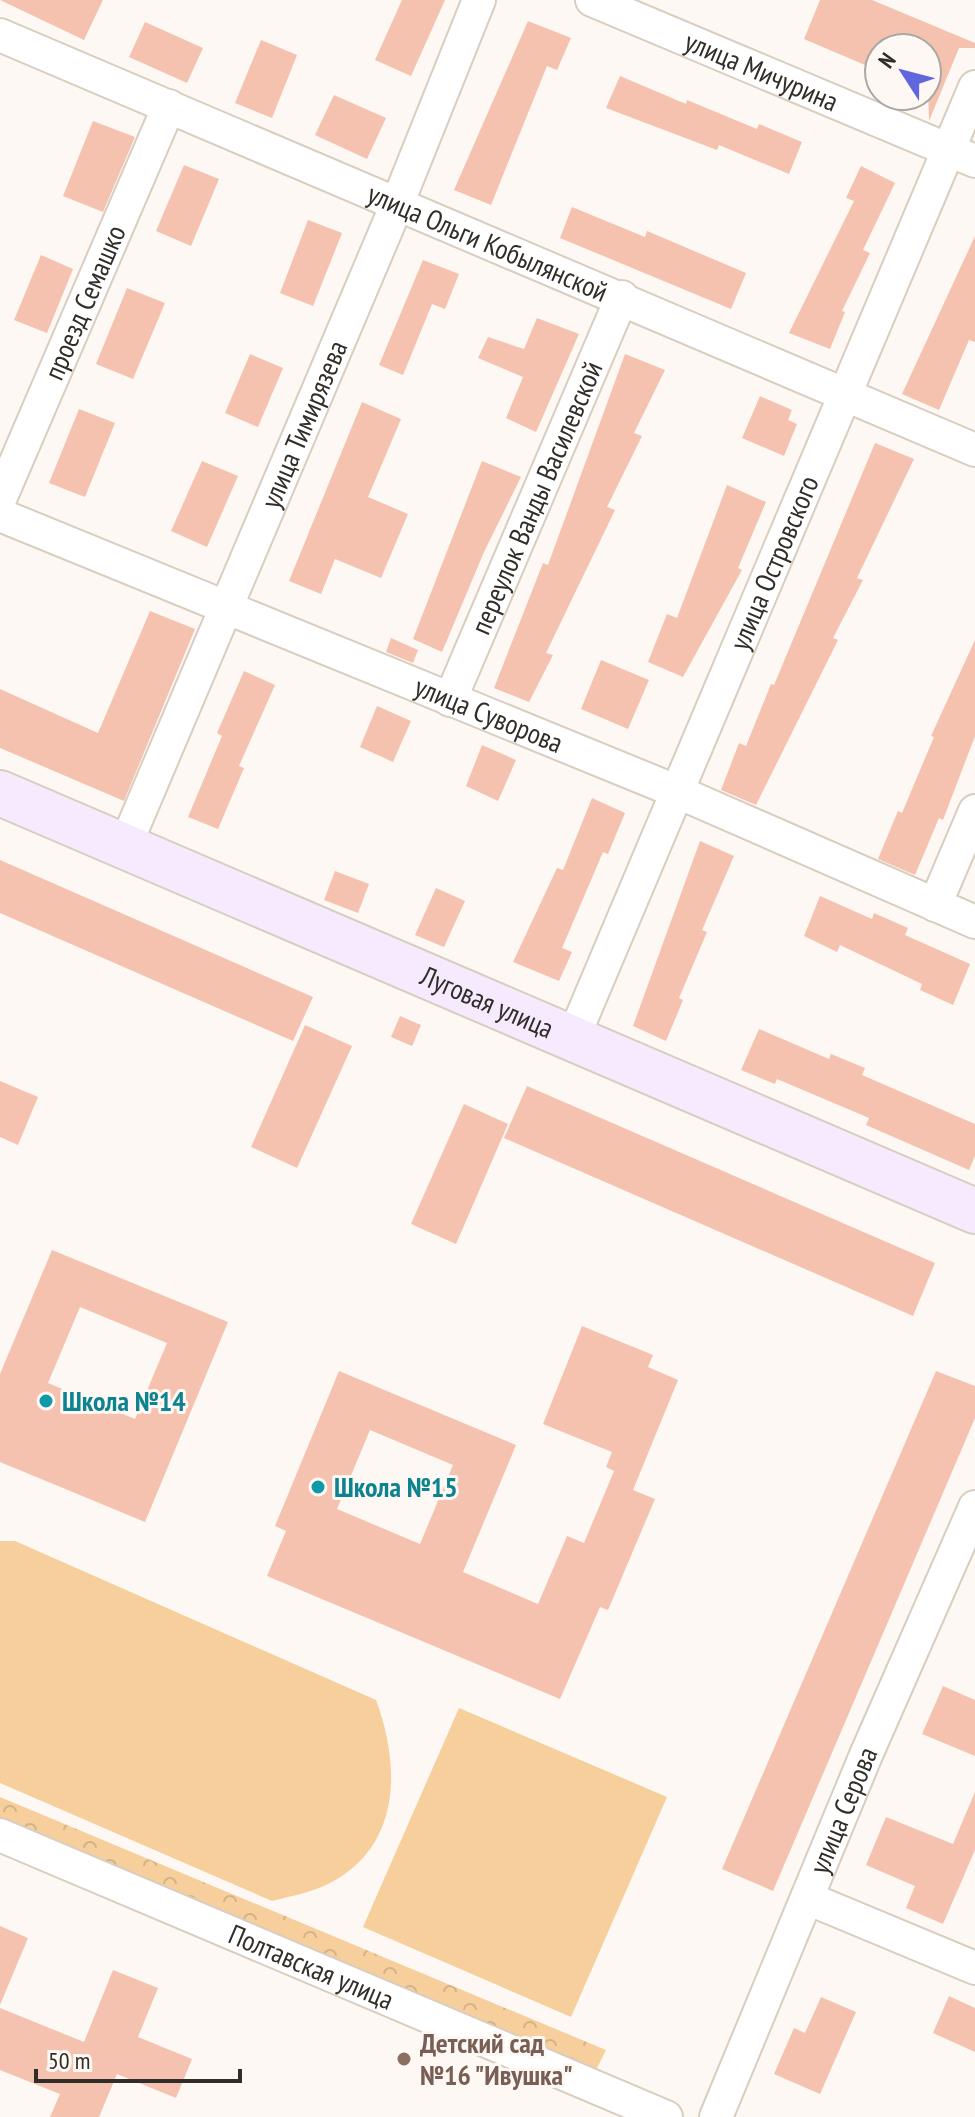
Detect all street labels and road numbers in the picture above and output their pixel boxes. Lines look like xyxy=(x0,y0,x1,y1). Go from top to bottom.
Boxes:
street label: улица Мичурина xyxy=(680,22,844,119)
street label: улица Ольги Кобылянской xyxy=(362,175,614,310)
street label: проезд Семашко xyxy=(35,219,134,385)
street label: улица Тимирязева xyxy=(251,335,355,514)
street label: переулок Ванды Василевской xyxy=(461,355,610,640)
street label: улица Островского xyxy=(720,470,827,655)
street label: улица Суворова xyxy=(409,667,569,761)
street label: Луговая улица xyxy=(414,956,560,1046)
street label: улица Серова xyxy=(800,1741,885,1879)
street label: Полтавская улица xyxy=(223,1915,400,2018)

